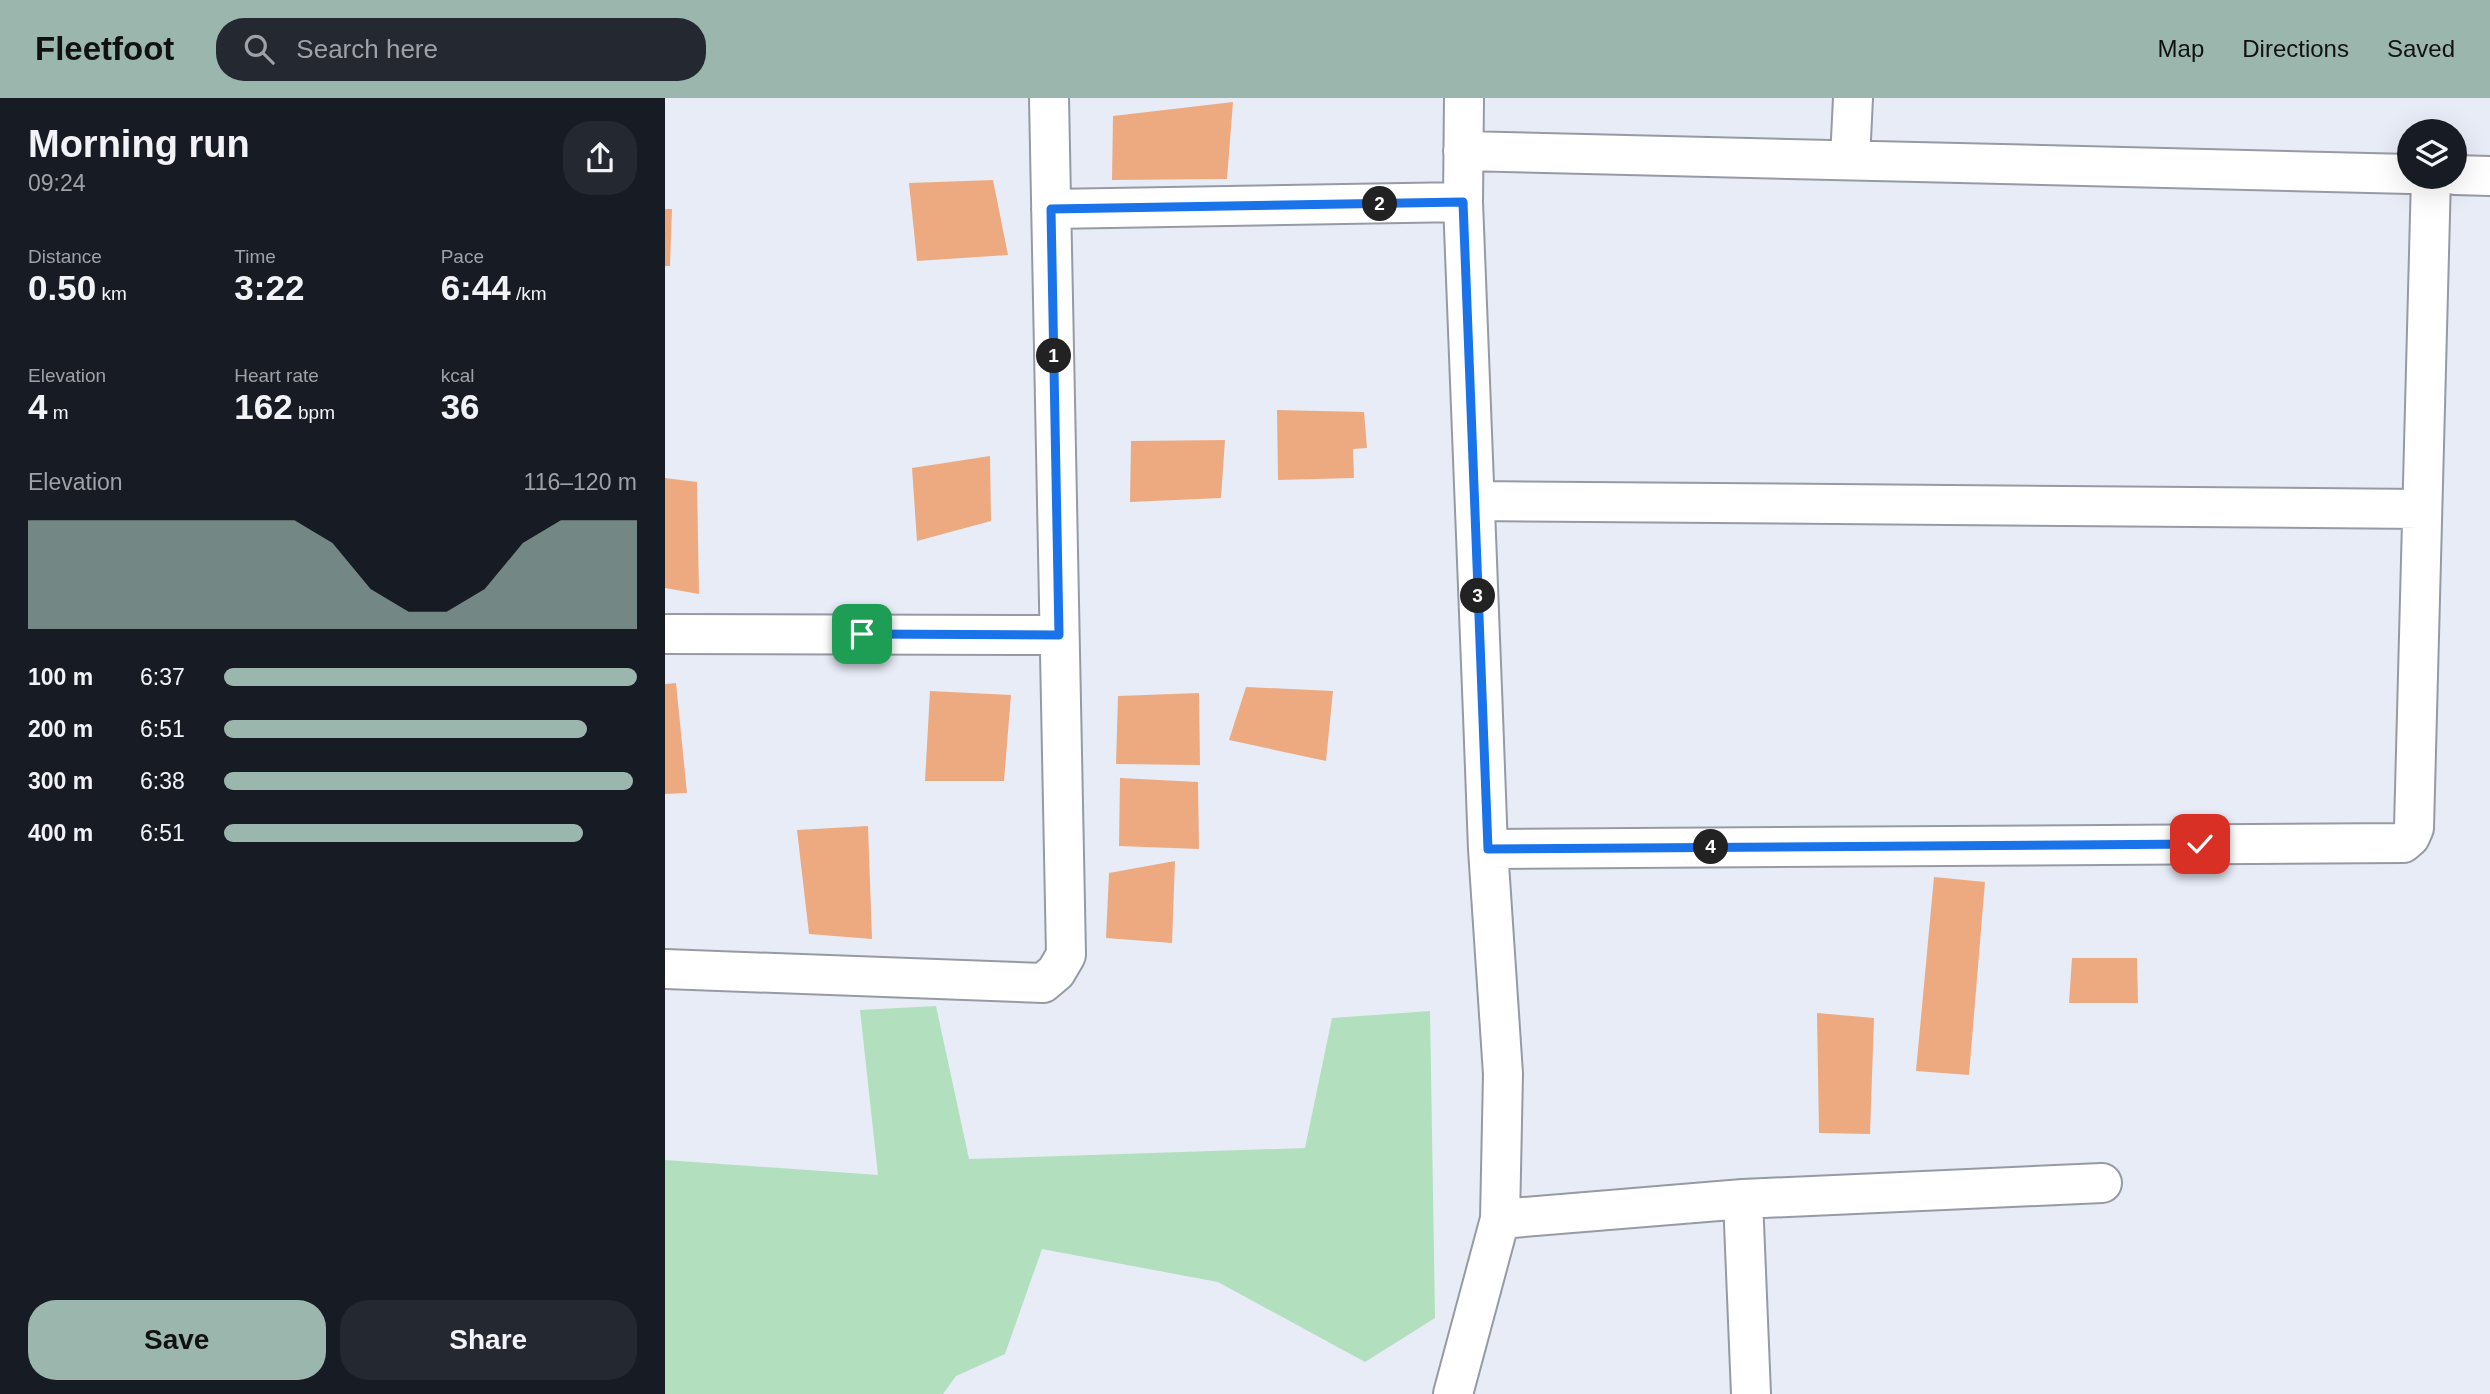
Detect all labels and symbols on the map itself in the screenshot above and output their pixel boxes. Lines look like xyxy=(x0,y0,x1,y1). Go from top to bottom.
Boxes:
pin: 2 xyxy=(1363,186,1397,222)
pin: 1 xyxy=(1037,338,1071,374)
pin: 3 xyxy=(1461,578,1495,614)
pin xyxy=(832,604,892,664)
pin xyxy=(2170,814,2230,874)
pin: 4 xyxy=(1693,830,1729,864)

